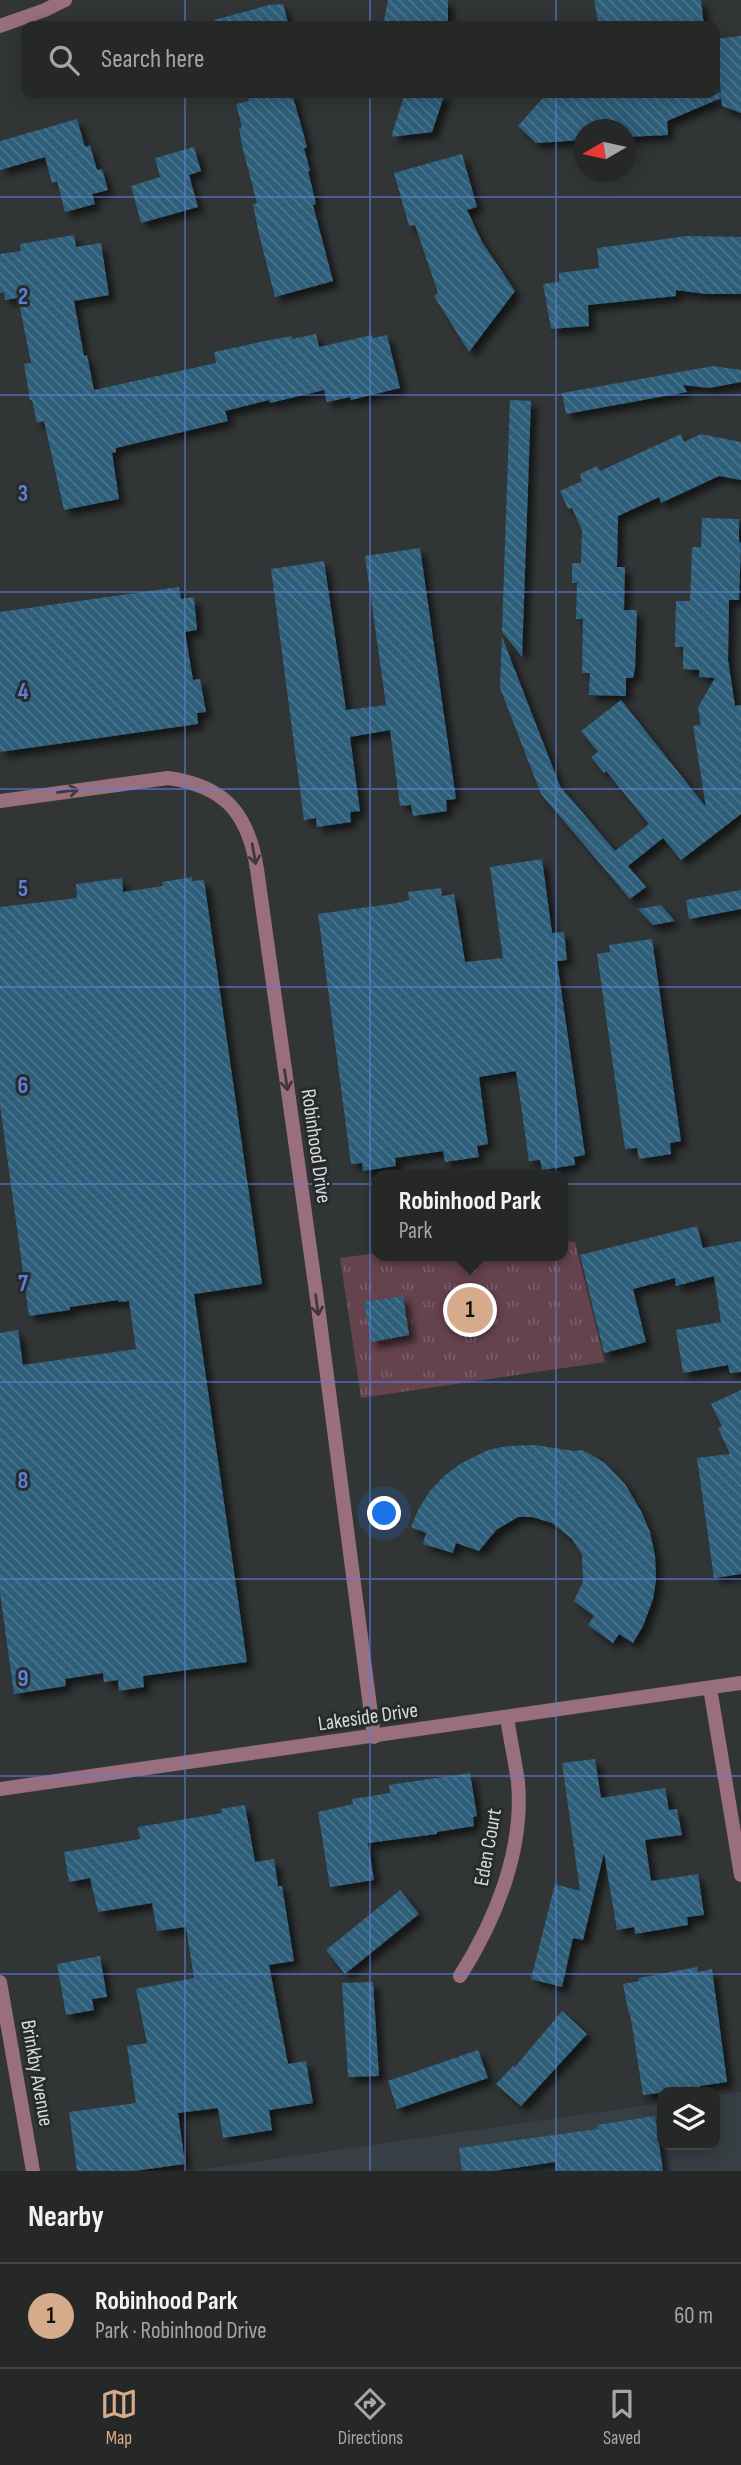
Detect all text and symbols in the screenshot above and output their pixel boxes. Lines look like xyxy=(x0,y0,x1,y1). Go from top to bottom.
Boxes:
search box xyxy=(21,21,720,98)
icon: search xyxy=(45,41,83,79)
text: Search here xyxy=(101,44,204,75)
north arrow xyxy=(573,119,636,182)
text: 2 xyxy=(18,283,28,311)
text: 3 xyxy=(18,480,28,508)
text: 4 xyxy=(18,678,29,706)
one-way arrow xyxy=(56,785,78,798)
one-way arrow xyxy=(248,842,262,865)
text: 5 xyxy=(18,875,28,903)
one-way arrow xyxy=(280,1068,293,1091)
text: 6 xyxy=(18,1072,28,1100)
street label: Robinhood Drive xyxy=(296,1087,336,1205)
popup xyxy=(372,1170,568,1261)
text: Robinhood Park xyxy=(399,1186,541,1217)
text: Park xyxy=(399,1217,432,1245)
text: 7 xyxy=(18,1270,28,1298)
pin: 1 xyxy=(447,1284,493,1336)
one-way arrow xyxy=(311,1293,324,1316)
text: 8 xyxy=(18,1467,29,1495)
your location xyxy=(367,1496,401,1530)
text: 9 xyxy=(18,1665,28,1693)
street label: Lakeside Drive xyxy=(316,1698,420,1736)
street label: Eden Court xyxy=(469,1806,507,1888)
street label: Brinkby Avenue xyxy=(15,2018,59,2128)
map controls xyxy=(657,2087,720,2150)
button: layers xyxy=(657,2087,720,2150)
text: Nearby xyxy=(28,2199,104,2235)
text: Robinhood Park xyxy=(95,2286,238,2317)
text: 1 xyxy=(46,2302,56,2330)
text: 60 m xyxy=(674,2302,713,2330)
text: Park · Robinhood Drive xyxy=(95,2317,266,2345)
tab: Map xyxy=(100,2385,138,2450)
tab: Directions xyxy=(338,2385,403,2450)
tab: Saved xyxy=(603,2385,641,2450)

